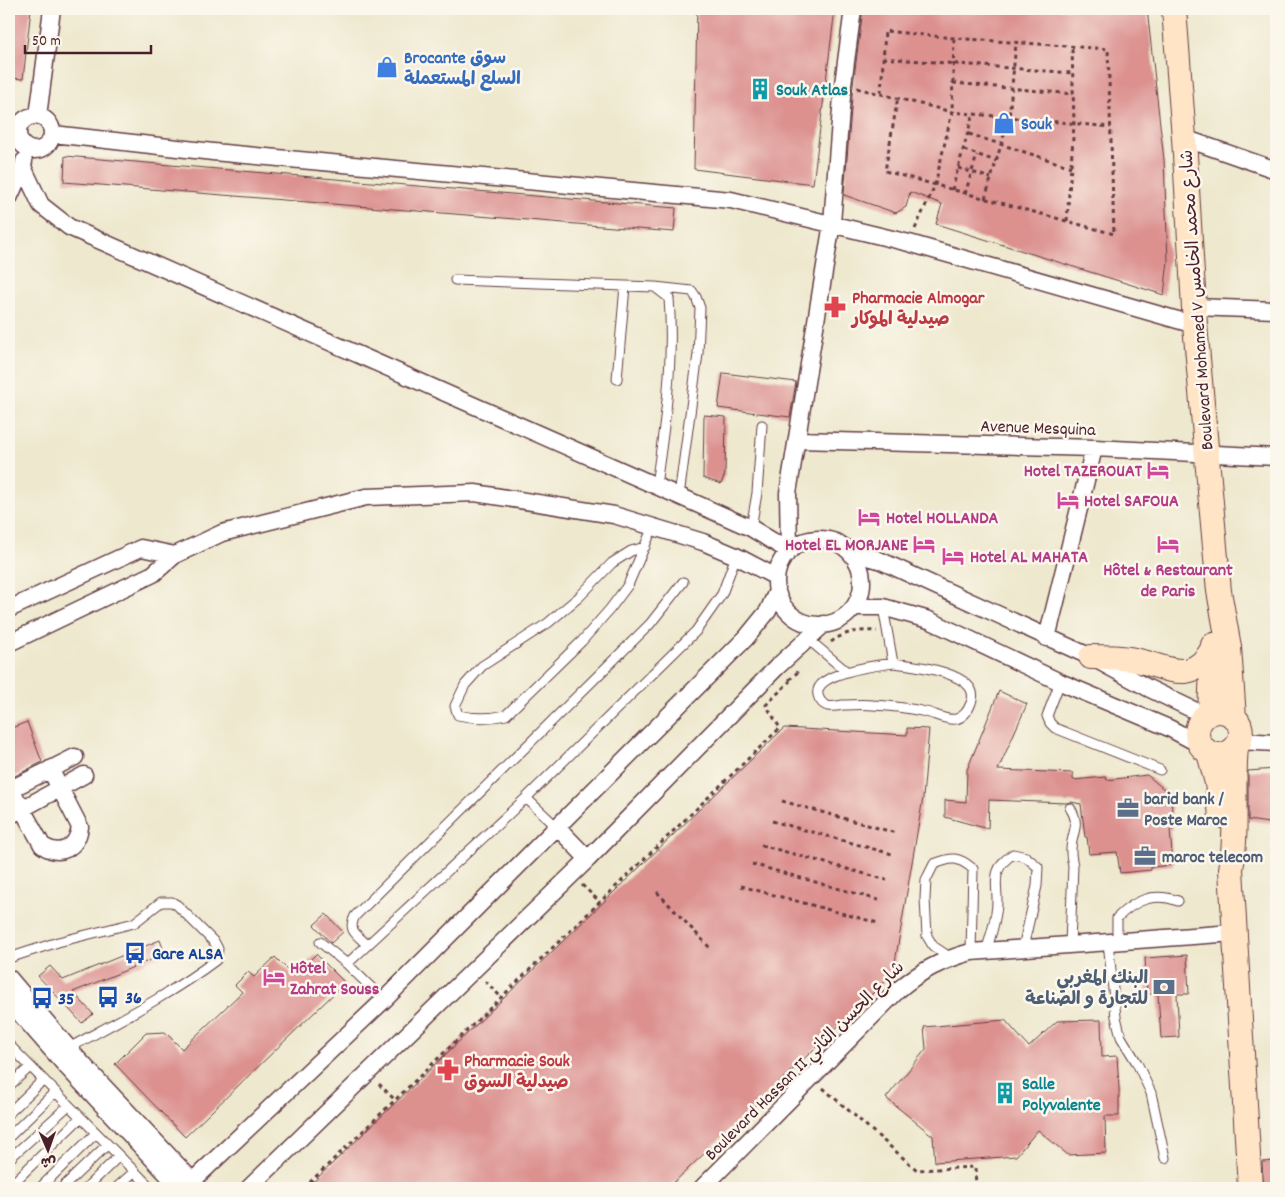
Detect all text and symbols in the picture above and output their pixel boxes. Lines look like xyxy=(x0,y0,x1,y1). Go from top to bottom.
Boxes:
scale bar xyxy=(25,22,151,54)
text: 50 m xyxy=(32,31,61,53)
place label: Brocante سوق السلع المستعملة xyxy=(404,47,521,93)
shop icon: Brocante سوق السلع المستعملة xyxy=(374,54,400,80)
building icon: Souk Atlas xyxy=(747,76,773,102)
place label: Souk Atlas xyxy=(776,79,848,104)
shop icon: Souk xyxy=(991,110,1017,136)
place label: Souk xyxy=(1021,113,1053,138)
street label: Boulevard Mohamed V شارع محمد الخامس xyxy=(1176,149,1221,451)
place label: Pharmacie Almogar صيدلية الموكار xyxy=(850,287,985,333)
pharmacy icon: Pharmacie Almogar صيدلية الموكار xyxy=(822,294,848,320)
street label: Avenue Mesquina xyxy=(980,415,1096,444)
hotel icon: Hotel TAZEROUAT xyxy=(1145,457,1171,483)
place label: Hotel TAZEROUAT xyxy=(1024,460,1143,485)
hotel icon: Hotel SAFOUA xyxy=(1055,487,1081,513)
place label: Hotel SAFOUA xyxy=(1084,490,1179,515)
hotel icon: Hotel HOLLANDA xyxy=(856,504,882,530)
place label: Hotel HOLLANDA xyxy=(886,507,998,532)
hotel icon: Hotel EL MORJANE xyxy=(911,531,937,557)
hotel icon: Hôtel & Restaurant de Paris xyxy=(1155,531,1181,557)
place label: Hotel EL MORJANE xyxy=(785,534,909,559)
hotel icon: Hotel AL MAHATA xyxy=(940,543,966,569)
place label: Hotel AL MAHATA xyxy=(970,546,1088,571)
place label: Hôtel & Restaurant de Paris xyxy=(1103,559,1233,605)
place label: barid bank / Poste Maroc xyxy=(1144,788,1227,834)
office icon: barid bank / Poste Maroc xyxy=(1115,795,1141,821)
office icon: maroc telecom xyxy=(1132,843,1158,869)
place label: maroc telecom xyxy=(1162,846,1263,871)
bus stop icon: Gare ALSA xyxy=(122,940,148,966)
place label: Gare ALSA xyxy=(152,943,223,968)
street label: Boulevard Hassan II شارع الحسن الثاني xyxy=(700,956,912,1168)
place label: Hôtel Zahrat Souss xyxy=(290,957,380,1003)
hotel icon: Hôtel Zahrat Souss xyxy=(261,964,287,990)
place label: البنك المغربي للتجارة و الصناعة xyxy=(1025,967,1148,1013)
bank icon: البنك المغربي للتجارة و الصناعة xyxy=(1151,974,1177,1000)
bus stop icon: 36 xyxy=(95,984,121,1010)
bus stop icon: 35 xyxy=(29,985,55,1011)
place label: 36 xyxy=(125,987,142,1012)
place label: 35 xyxy=(58,988,74,1013)
place label: Pharmacie Souk صيدلية السوق xyxy=(464,1050,571,1096)
pharmacy icon: Pharmacie Souk صيدلية السوق xyxy=(435,1057,461,1083)
place label: Salle Polyvalente xyxy=(1022,1073,1101,1119)
building icon: Salle Polyvalente xyxy=(992,1080,1018,1106)
north arrow xyxy=(22,1124,72,1174)
text: ش xyxy=(40,1151,56,1171)

